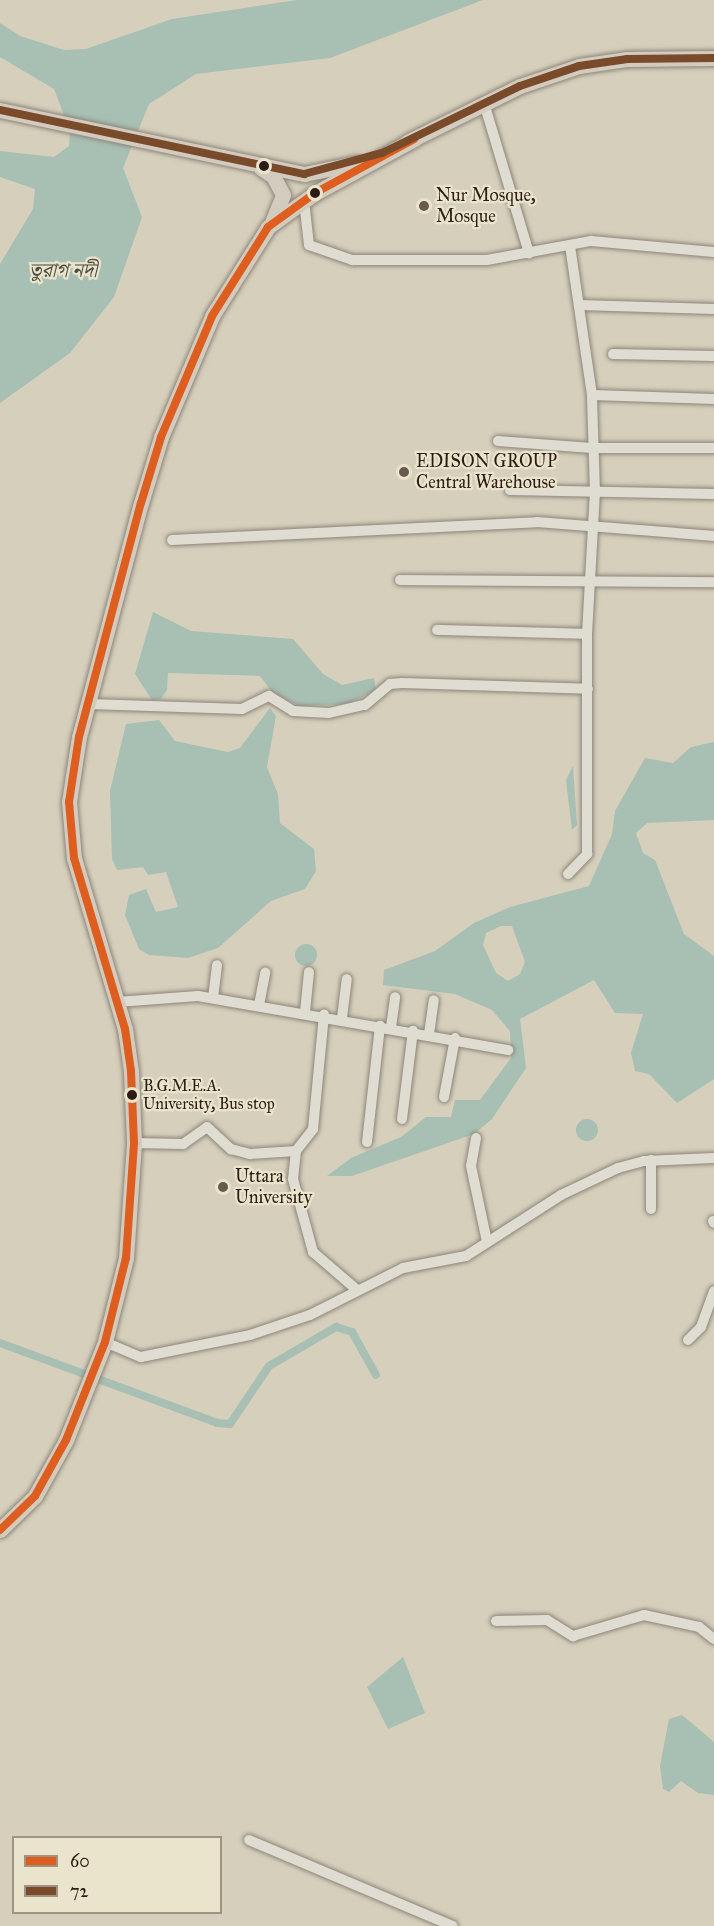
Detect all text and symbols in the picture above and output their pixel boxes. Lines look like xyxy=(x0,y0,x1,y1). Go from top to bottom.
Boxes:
unlabelled marker xyxy=(258,160,270,172)
place label: Nur Mosque, Mosque xyxy=(436,185,536,228)
unlabelled marker xyxy=(309,187,321,199)
marker: Nur Mosque, Mosque xyxy=(417,199,431,213)
water label: তুরাগ নদী xyxy=(29,258,97,282)
place label: EDISON GROUP Central Warehouse xyxy=(416,451,557,494)
marker: EDISON GROUP Central Warehouse xyxy=(397,465,411,479)
place label: B.G.M.E.A. University, Bus stop xyxy=(143,1076,275,1114)
marker: B.G.M.E.A. University, Bus stop xyxy=(126,1089,138,1101)
place label: Uttara University xyxy=(235,1166,312,1208)
marker: Uttara University xyxy=(216,1180,230,1194)
legend xyxy=(12,1836,222,1914)
text: 60 xyxy=(70,1850,90,1872)
text: 72 xyxy=(70,1880,88,1902)

